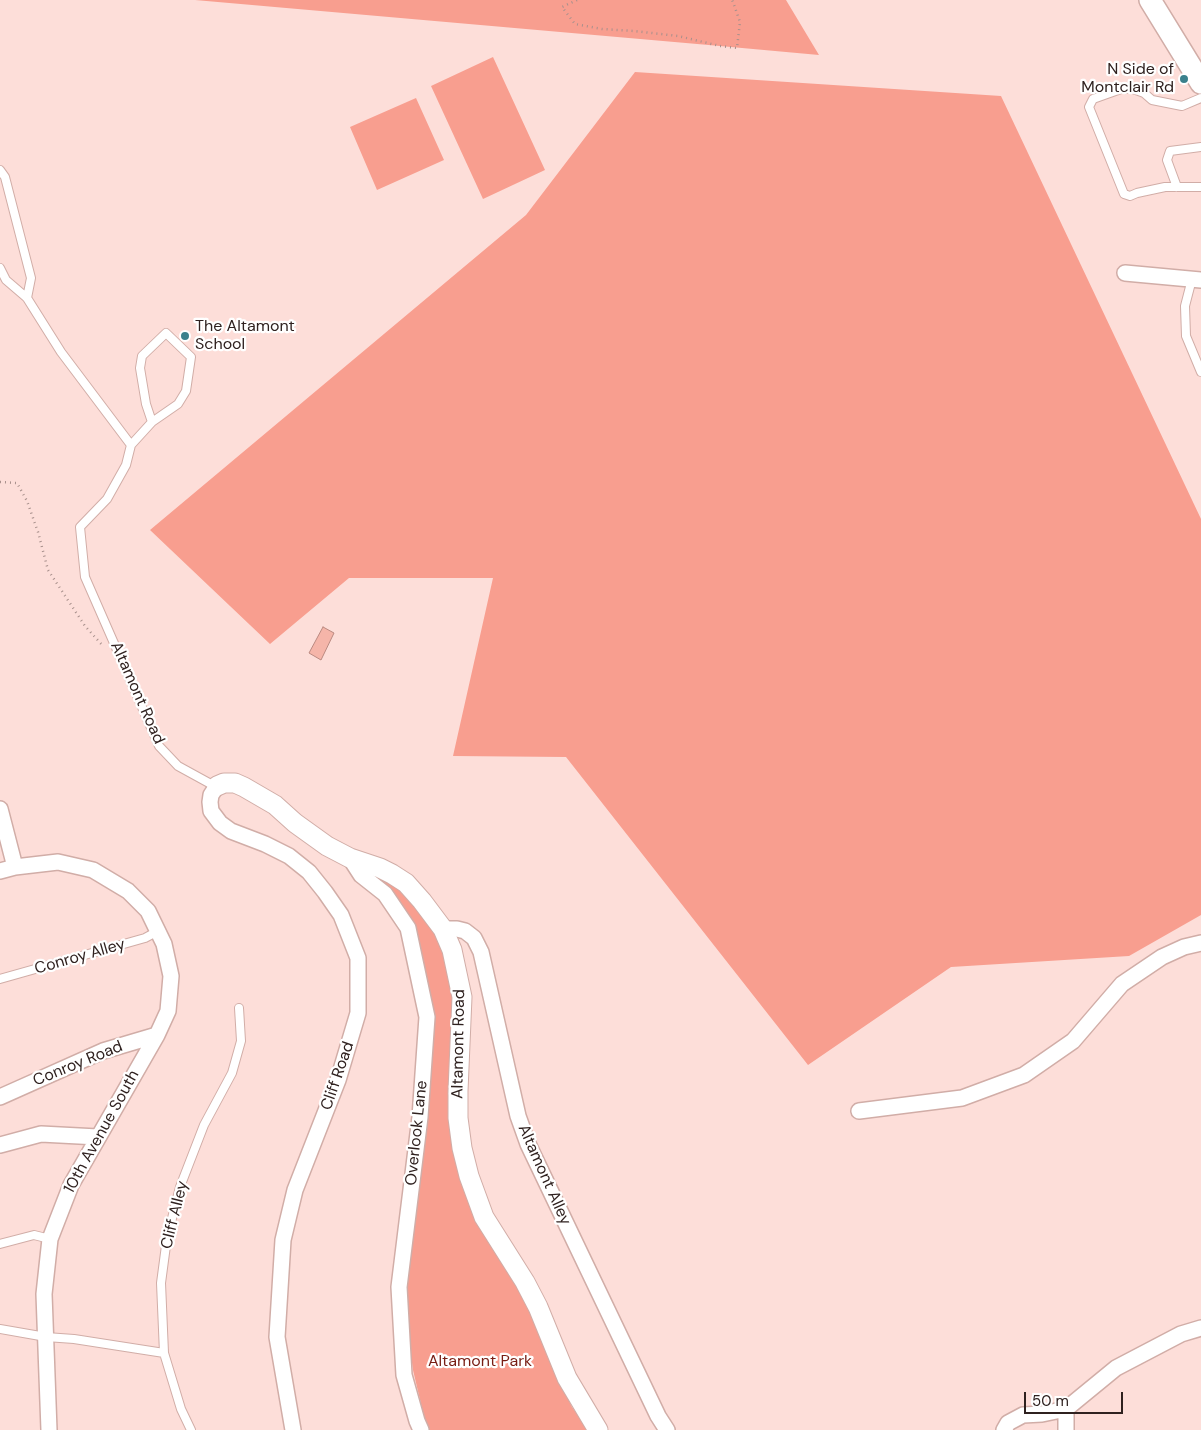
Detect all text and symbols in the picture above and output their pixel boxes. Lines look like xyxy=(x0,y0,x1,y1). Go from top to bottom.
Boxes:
place label: N Side of Montclair Rd xyxy=(1081,60,1174,98)
marker: N Side of Montclair Rd xyxy=(1178,73,1190,85)
place label: The Altamont School xyxy=(195,317,295,355)
marker: The Altamont School xyxy=(179,330,191,342)
street label: Altamont Road xyxy=(106,639,168,747)
street label: Conroy Alley xyxy=(33,935,127,979)
street label: Altamont Road xyxy=(448,989,470,1099)
street label: Conroy Road xyxy=(30,1037,126,1091)
street label: Cliff Road xyxy=(317,1039,359,1113)
street label: 10th Avenue South xyxy=(60,1067,144,1197)
street label: Overlook Lane xyxy=(402,1079,432,1187)
street label: Altamont Alley xyxy=(513,1122,575,1228)
street label: Cliff Alley xyxy=(157,1179,193,1251)
park label: Altamont Park xyxy=(428,1352,532,1372)
scale bar xyxy=(1026,1382,1125,1414)
text: 50 m xyxy=(1032,1391,1069,1411)

